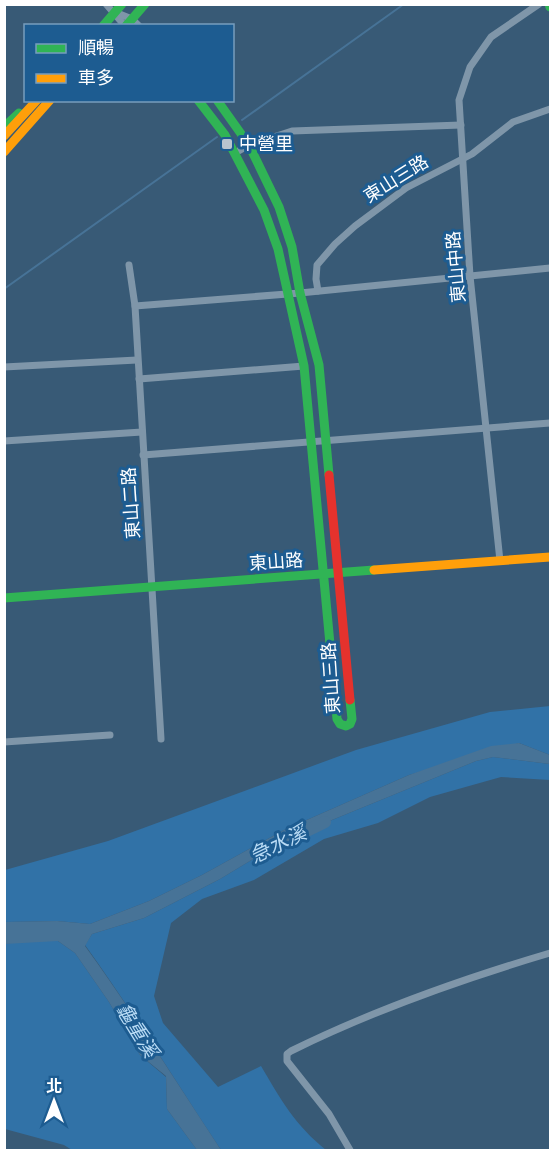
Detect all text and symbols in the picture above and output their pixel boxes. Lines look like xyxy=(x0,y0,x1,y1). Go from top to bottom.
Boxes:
legend xyxy=(24,24,234,102)
text: 順暢 xyxy=(78,36,114,60)
text: 車多 xyxy=(78,66,114,90)
place label: 中營里 xyxy=(239,132,293,156)
marker: 中營里 xyxy=(220,137,234,151)
street label: 東山三路 xyxy=(359,150,433,208)
street label: 東山中路 xyxy=(441,230,471,304)
street label: 東山二路 xyxy=(117,466,145,540)
street label: 東山路 xyxy=(248,548,304,576)
street label: 東山三路 xyxy=(317,641,345,715)
water label: 急水溪 xyxy=(245,818,313,869)
water label: 龜重溪 xyxy=(110,998,166,1065)
north arrow xyxy=(24,1071,84,1131)
text: 北 xyxy=(46,1076,62,1097)

